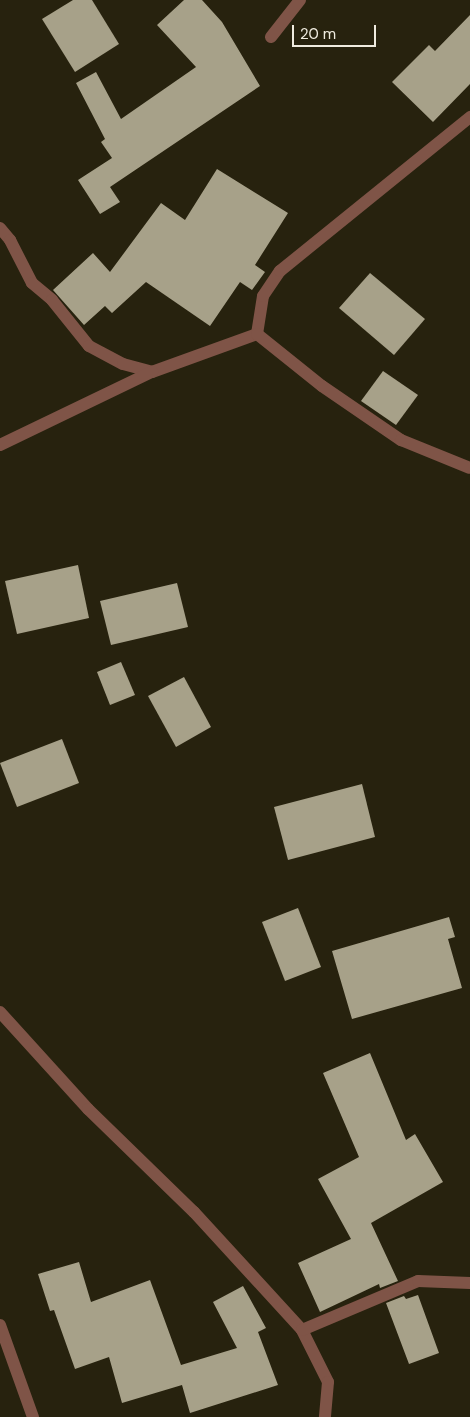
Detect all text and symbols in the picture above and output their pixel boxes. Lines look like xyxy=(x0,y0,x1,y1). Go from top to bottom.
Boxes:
scale bar xyxy=(295,15,379,47)
text: 20 m xyxy=(300,24,336,44)

